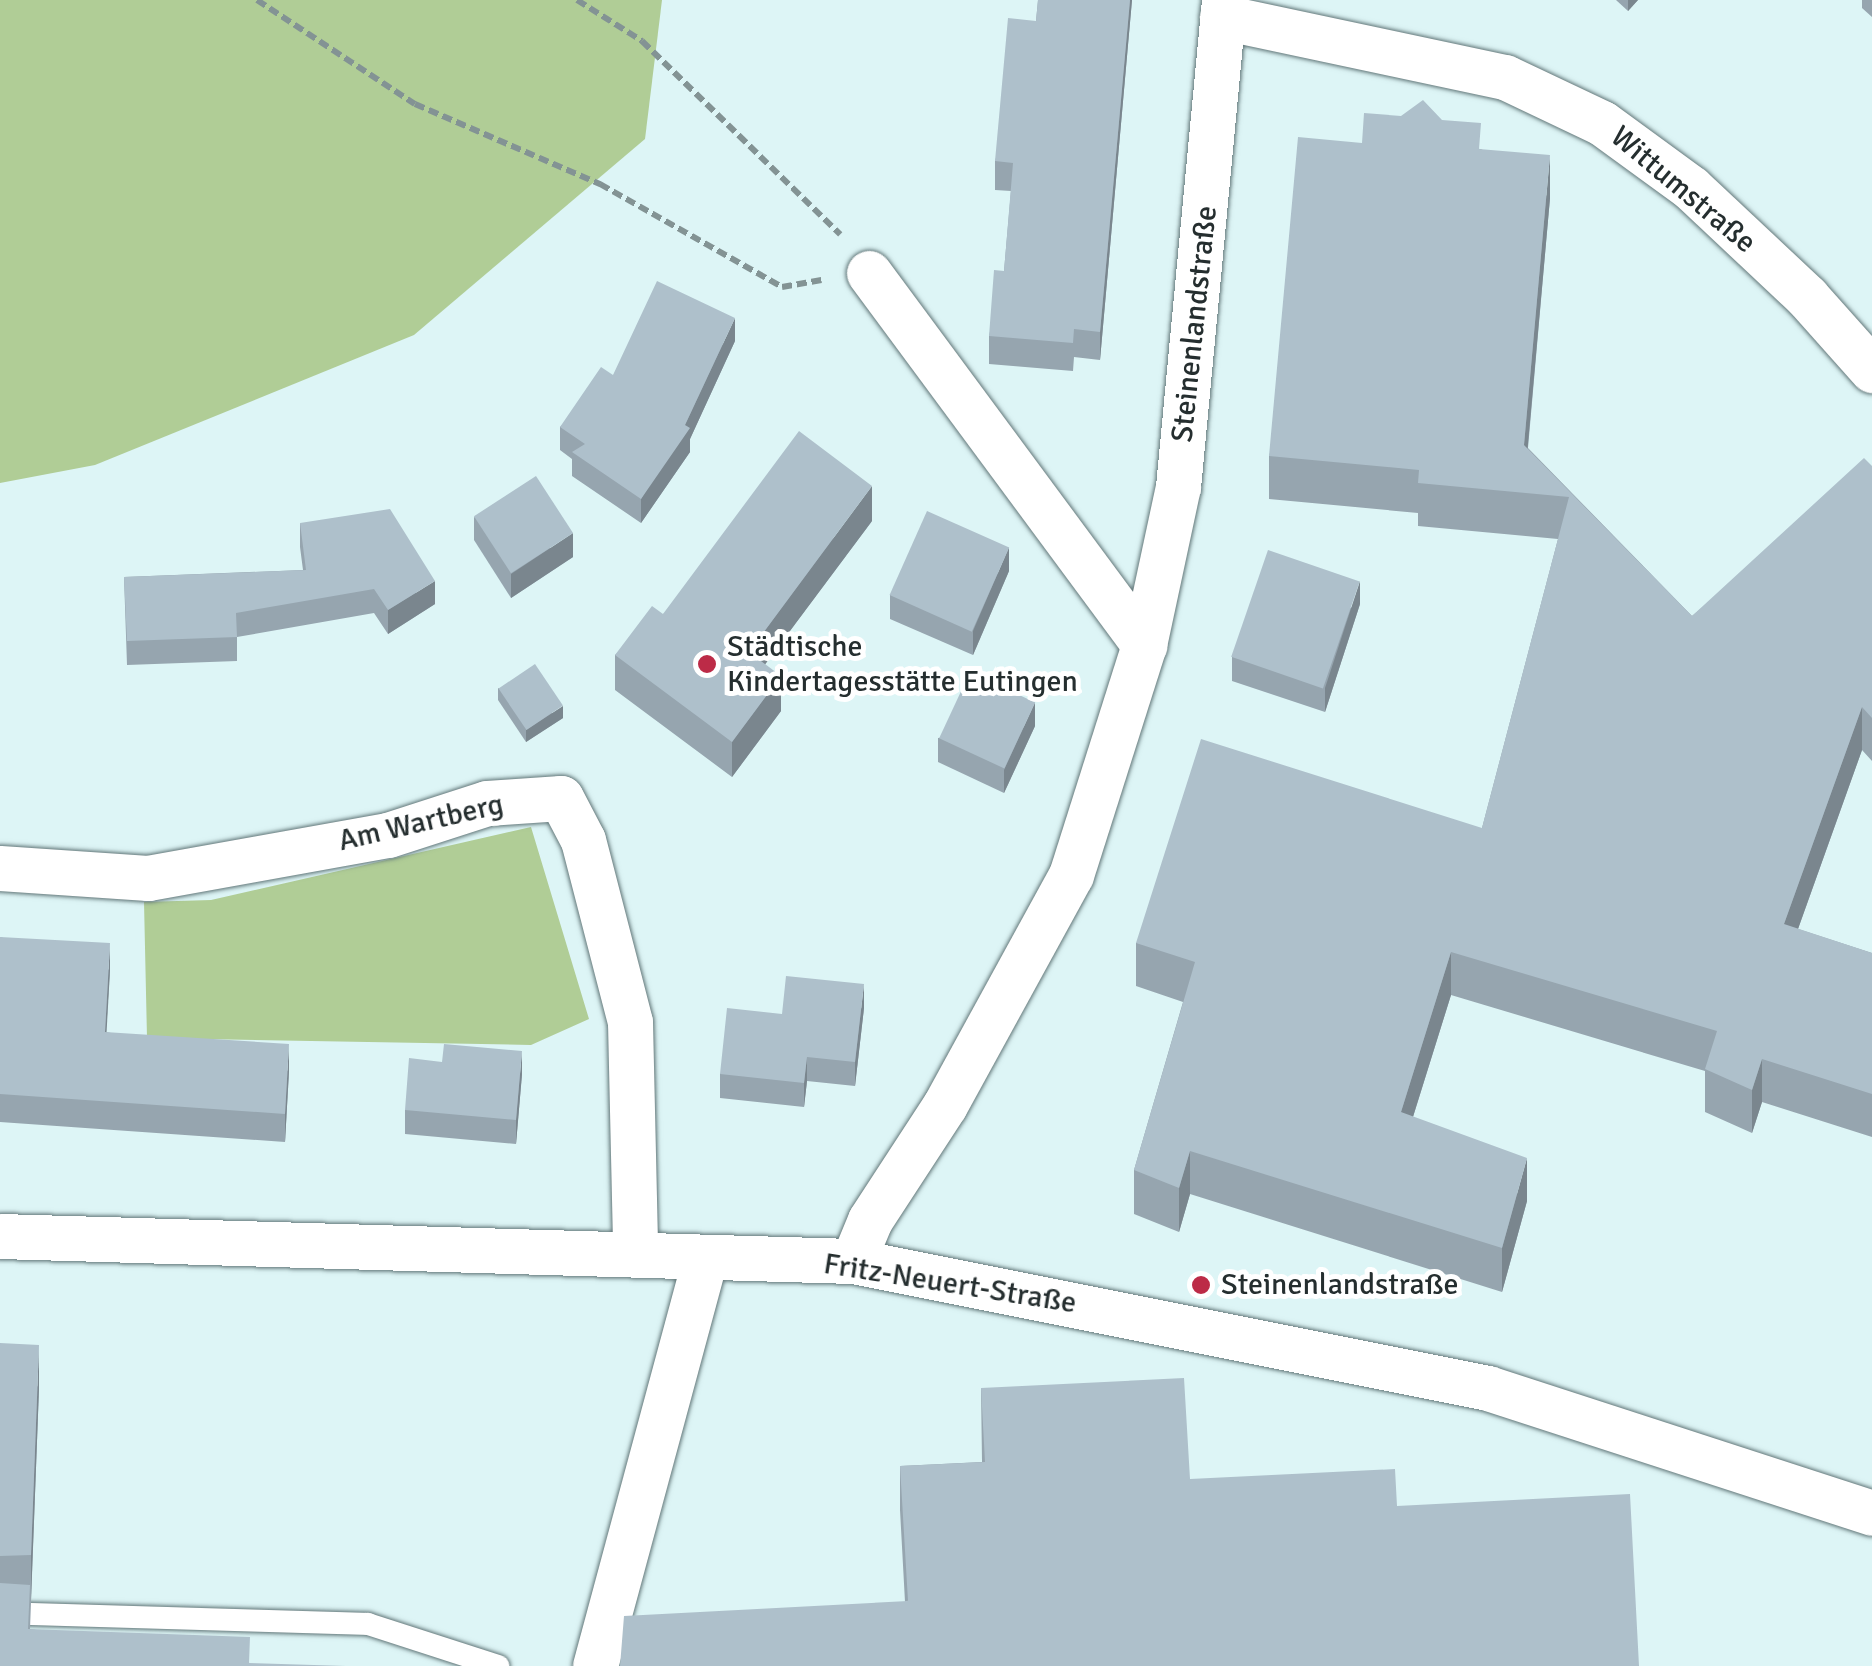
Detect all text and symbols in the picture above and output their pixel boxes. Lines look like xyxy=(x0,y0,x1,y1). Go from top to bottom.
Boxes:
street label: Wittumstraße xyxy=(1603,119,1763,261)
street label: Steinenlandstraße xyxy=(1165,204,1225,444)
place label: Städtische Kindertagesstätte Eutingen xyxy=(727,629,1078,700)
marker: Städtische Kindertagesstätte Eutingen xyxy=(696,653,718,675)
street label: Am Wartberg xyxy=(335,787,507,859)
street label: Fritz-Neuert-Straße xyxy=(821,1246,1079,1322)
place label: Steinenlandstraße xyxy=(1221,1267,1459,1303)
marker: Steinenlandstraße xyxy=(1190,1274,1212,1296)

